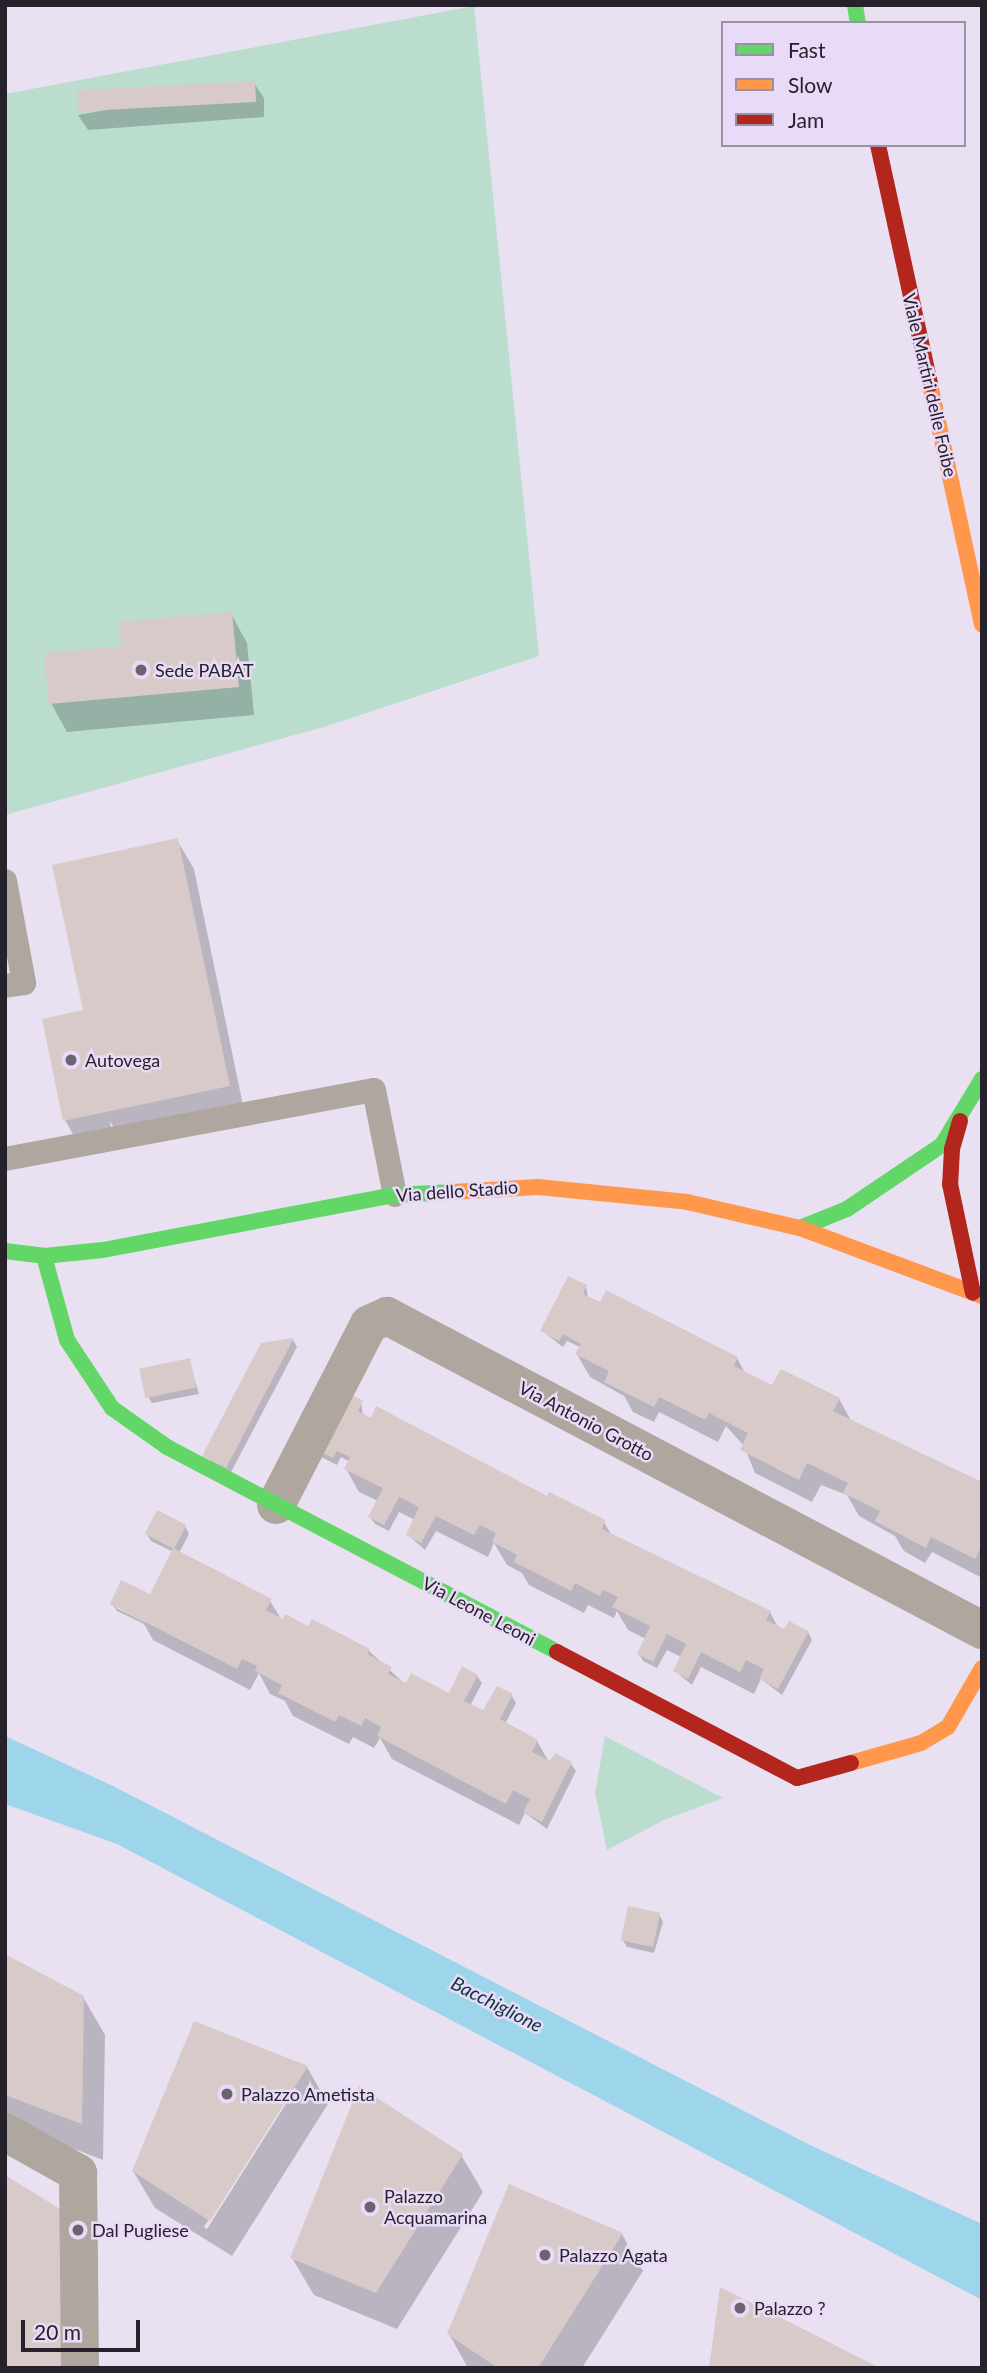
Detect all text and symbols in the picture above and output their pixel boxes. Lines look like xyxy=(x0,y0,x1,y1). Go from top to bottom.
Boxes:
legend xyxy=(721,21,966,147)
text: Fast xyxy=(788,37,825,62)
text: Slow xyxy=(788,72,832,97)
text: Jam xyxy=(788,107,824,132)
street label: Viale Martiri delle Foibe xyxy=(898,291,962,479)
place label: Sede PABAT xyxy=(155,659,254,681)
marker: Sede PABAT xyxy=(133,662,149,678)
place label: Autovega xyxy=(85,1049,160,1071)
marker: Autovega xyxy=(63,1052,79,1068)
street label: Via dello Stadio xyxy=(395,1176,519,1206)
street label: Via Antonio Grotto xyxy=(515,1376,657,1466)
street label: Via Leone Leoni xyxy=(419,1572,539,1650)
water label: Bacchiglione xyxy=(448,1971,546,2037)
place label: Palazzo Ametista xyxy=(241,2083,375,2105)
marker: Palazzo Ametista xyxy=(219,2086,235,2102)
place label: Palazzo Acquamarina xyxy=(384,2186,487,2228)
marker: Palazzo Acquamarina xyxy=(362,2199,378,2215)
place label: Dal Pugliese xyxy=(92,2219,189,2241)
marker: Dal Pugliese xyxy=(70,2222,86,2238)
place label: Palazzo Agata xyxy=(559,2244,668,2266)
marker: Palazzo Agata xyxy=(537,2247,553,2263)
place label: Palazzo ? xyxy=(754,2297,826,2319)
marker: Palazzo ? xyxy=(732,2300,748,2316)
scale bar xyxy=(24,2306,144,2350)
text: 20 m xyxy=(34,2319,81,2344)

